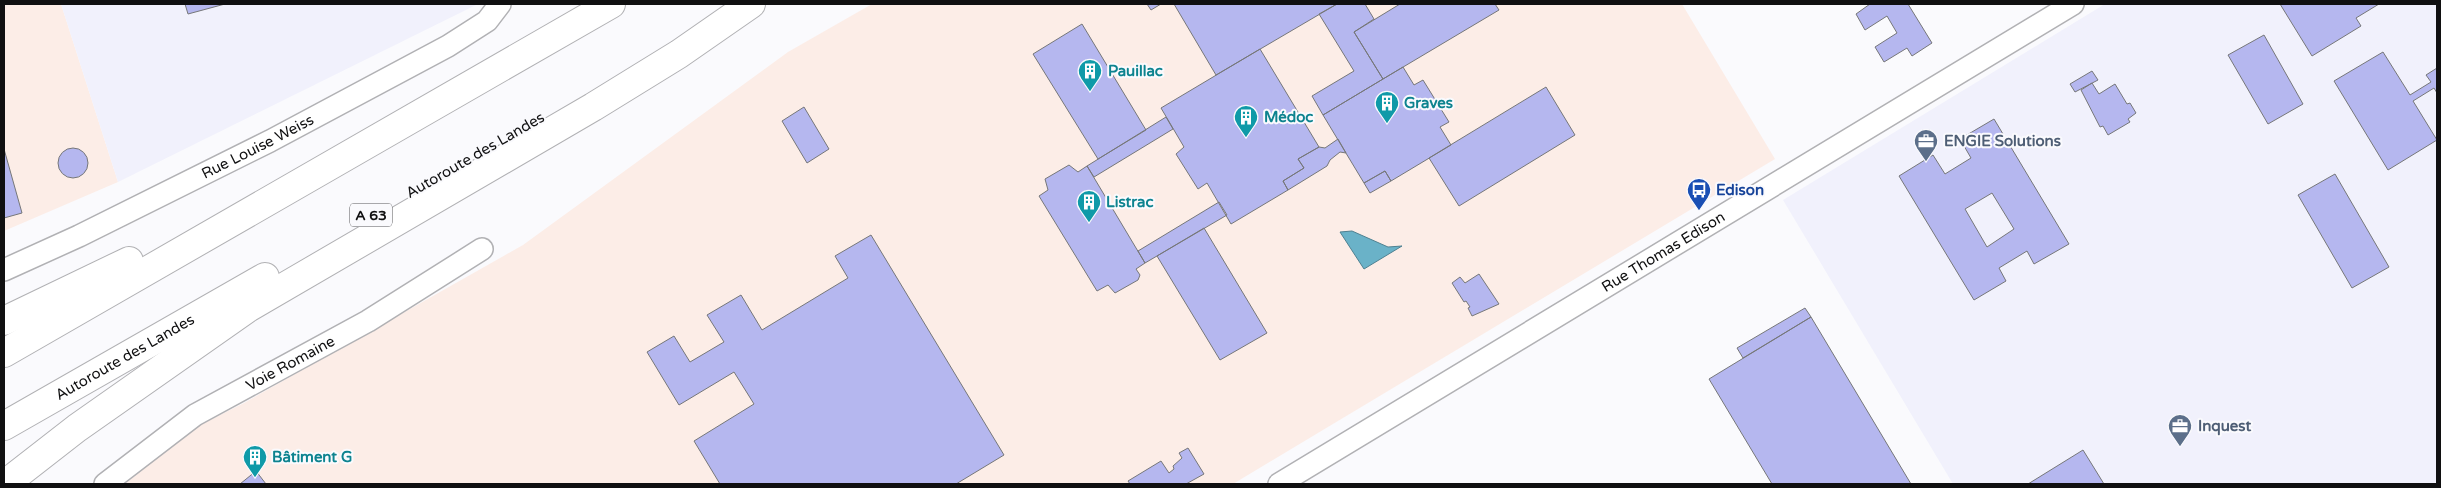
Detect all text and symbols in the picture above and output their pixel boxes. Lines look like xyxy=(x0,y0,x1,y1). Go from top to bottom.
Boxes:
building icon: Pauillac xyxy=(1077,58,1103,92)
place label: Pauillac xyxy=(1108,62,1163,80)
building icon: Graves xyxy=(1374,90,1400,124)
place label: Graves xyxy=(1404,94,1453,112)
building icon: Médoc xyxy=(1233,104,1259,138)
street label: Autoroute des Landes xyxy=(402,108,548,202)
place label: Médoc xyxy=(1264,108,1313,126)
street label: Rue Louise Weiss xyxy=(198,110,317,183)
office icon: ENGIE Solutions xyxy=(1913,128,1939,162)
place label: ENGIE Solutions xyxy=(1944,132,2061,150)
bus stop icon: Edison xyxy=(1686,177,1712,211)
place label: Edison xyxy=(1716,181,1764,199)
building icon: Listrac xyxy=(1076,189,1102,223)
place label: Listrac xyxy=(1106,193,1153,211)
road number: A 63 xyxy=(350,204,392,226)
street label: Rue Thomas Edison xyxy=(1598,208,1728,296)
street label: Autoroute des Landes xyxy=(52,310,197,404)
street label: Voie Romaine xyxy=(243,332,338,395)
office icon: Inquest xyxy=(2167,413,2193,447)
place label: Inquest xyxy=(2198,417,2251,436)
building icon: Bâtiment G xyxy=(242,444,268,478)
place label: Bâtiment G xyxy=(272,448,352,466)

